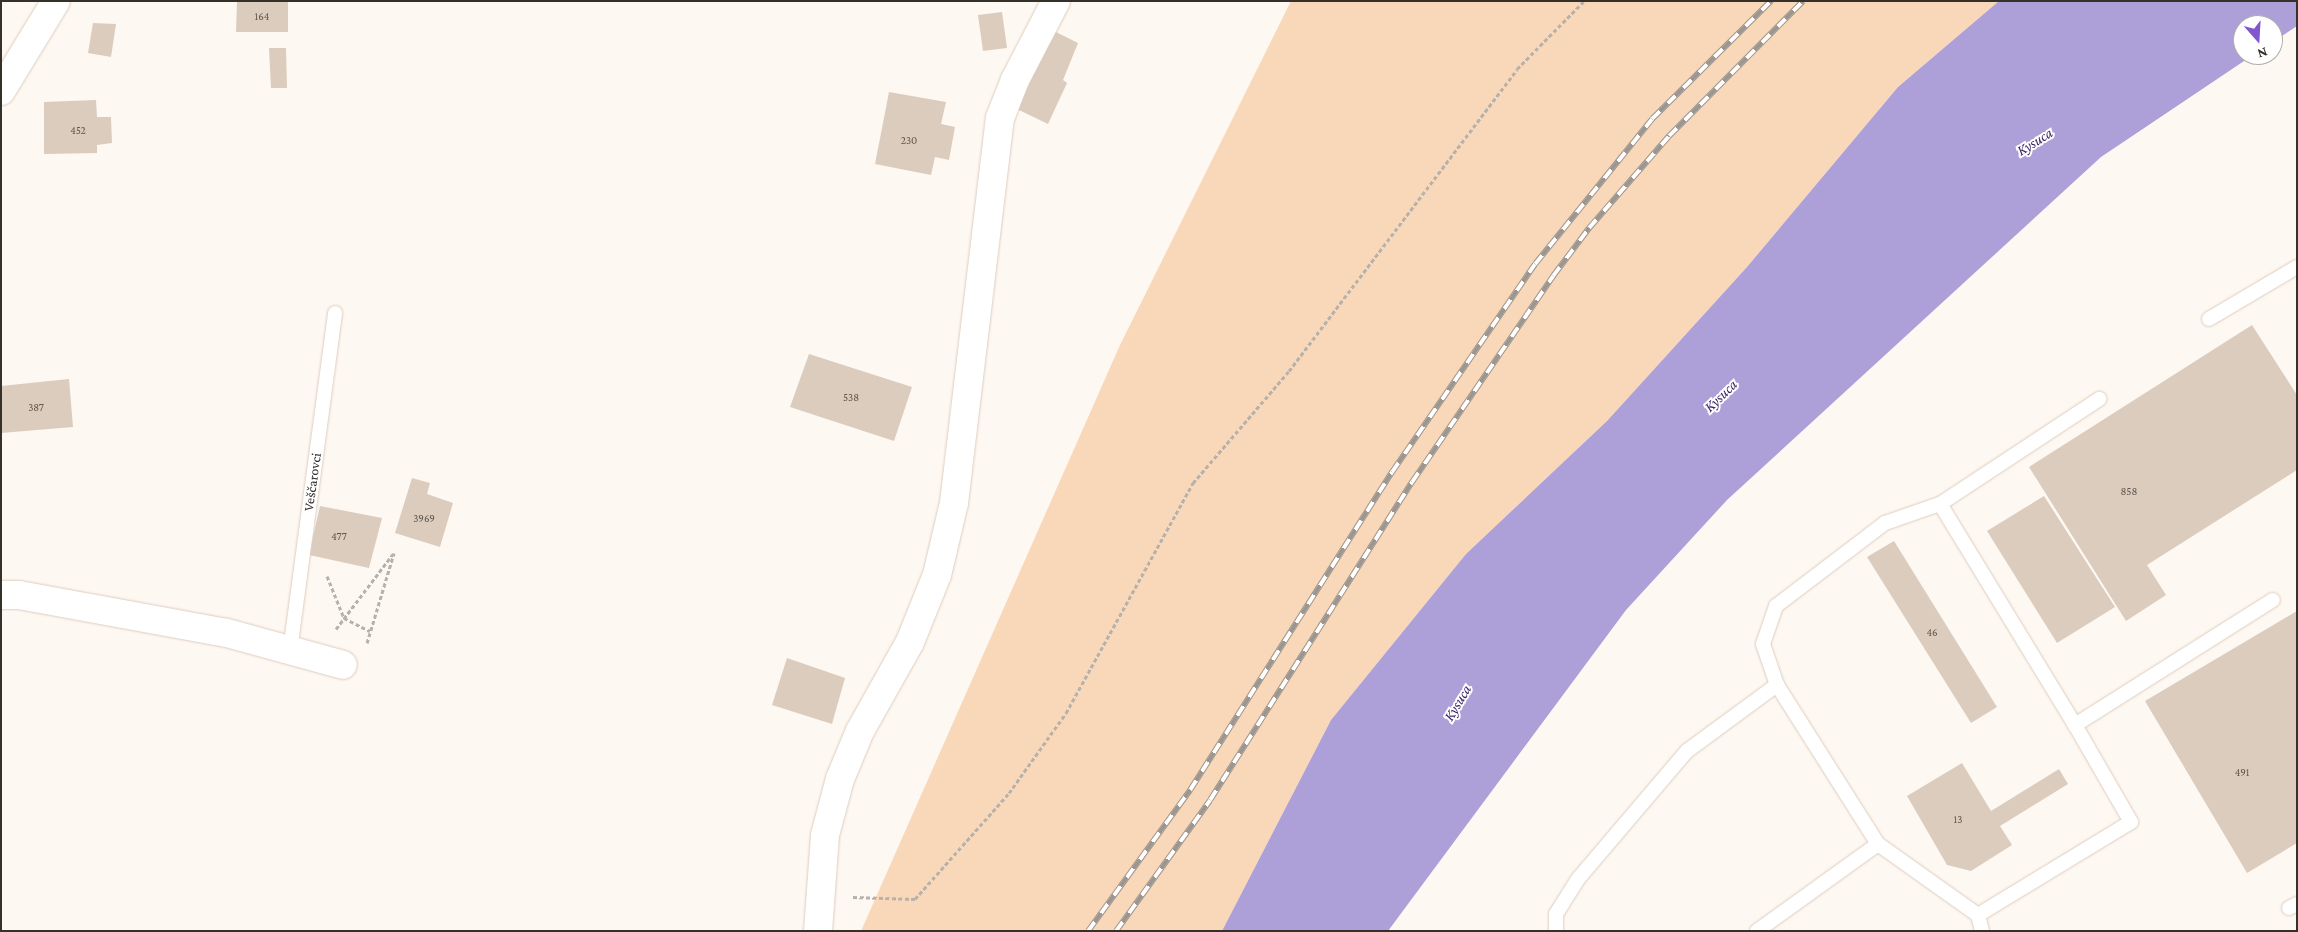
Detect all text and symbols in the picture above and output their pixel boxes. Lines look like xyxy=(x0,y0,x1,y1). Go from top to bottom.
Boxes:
house number: 164 xyxy=(255,9,269,23)
north arrow xyxy=(2233,15,2283,65)
text: N xyxy=(2255,44,2270,62)
house number: 452 xyxy=(70,123,86,137)
water label: Kysuca xyxy=(2014,124,2056,160)
house number: 230 xyxy=(901,133,917,147)
water label: Kysuca xyxy=(1701,376,1741,416)
house number: 538 xyxy=(843,390,859,404)
house number: 387 xyxy=(28,400,44,414)
street label: Veščarovci xyxy=(300,452,324,512)
house number: 858 xyxy=(2121,484,2137,498)
house number: 3969 xyxy=(413,511,435,525)
house number: 477 xyxy=(331,529,347,543)
house number: 46 xyxy=(1926,625,1938,639)
water label: Kysuca xyxy=(1440,682,1476,724)
house number: 491 xyxy=(2235,765,2249,779)
house number: 13 xyxy=(1954,812,1962,826)

